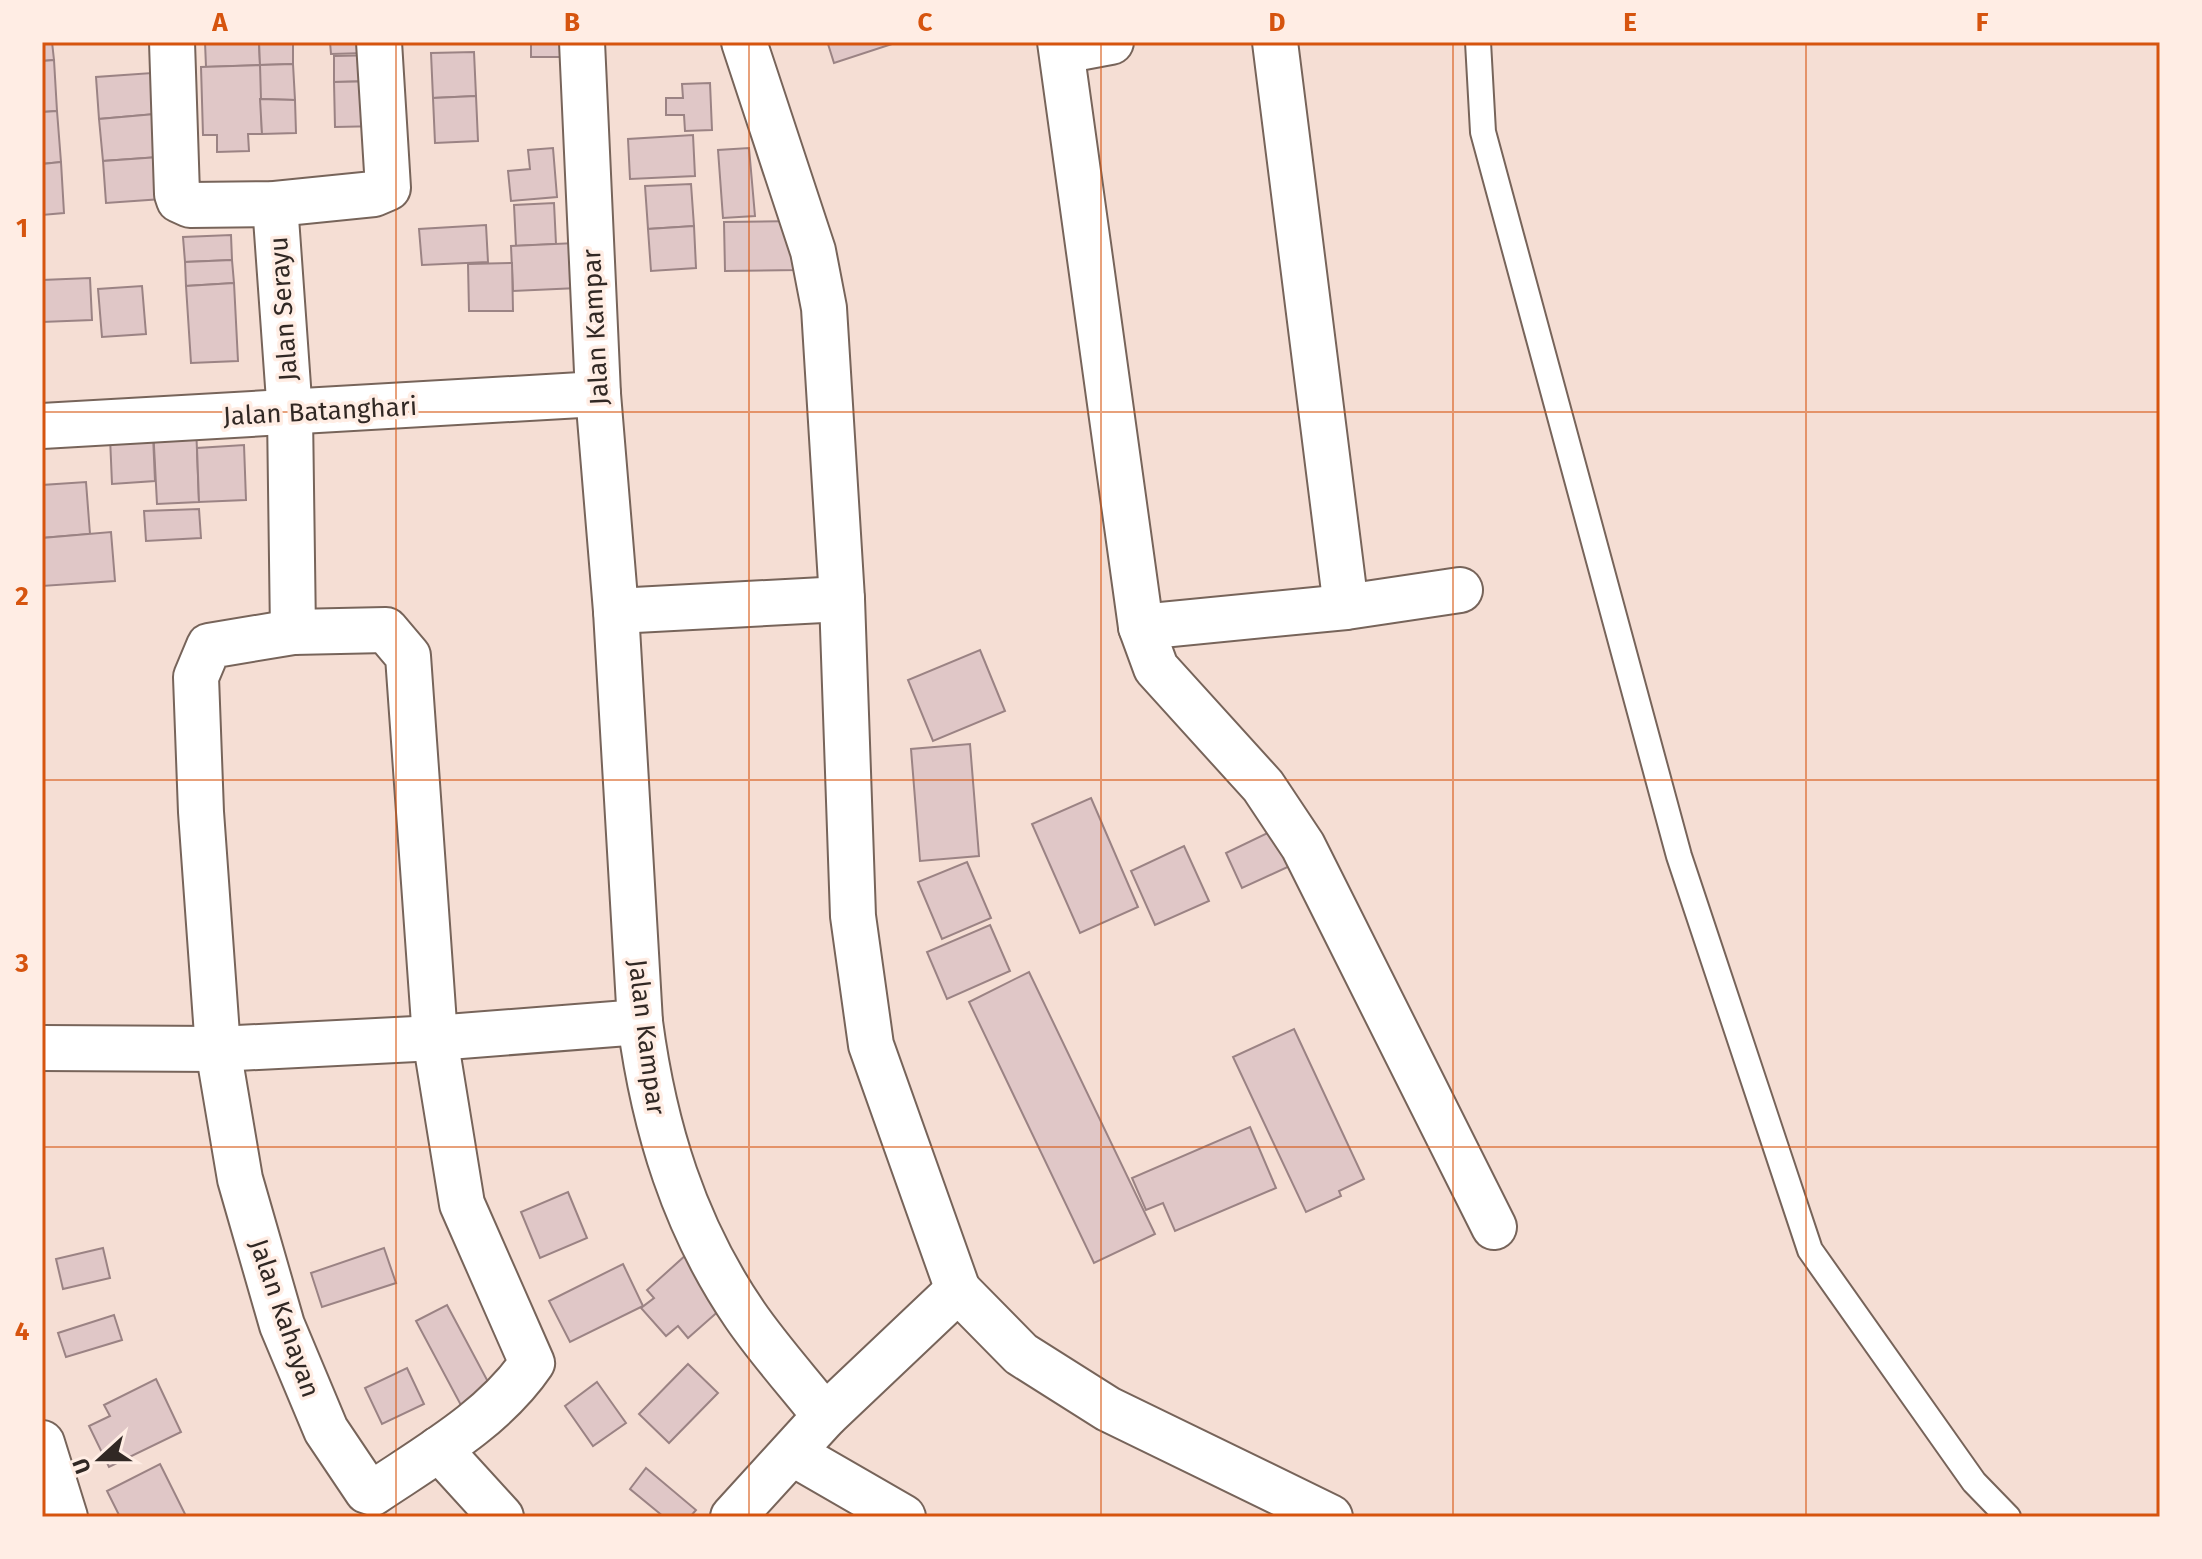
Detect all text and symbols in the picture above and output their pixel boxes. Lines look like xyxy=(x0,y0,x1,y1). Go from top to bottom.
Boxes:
text: A xyxy=(211,7,228,38)
text: B xyxy=(564,7,580,38)
text: C xyxy=(918,7,933,38)
text: D xyxy=(1269,7,1286,38)
text: E xyxy=(1623,7,1637,38)
text: F xyxy=(1976,7,1989,38)
text: 1 xyxy=(16,213,28,244)
street label: Jalan Serayu xyxy=(263,236,304,382)
street label: Jalan Kampar xyxy=(576,248,615,406)
street label: Jalan Batanghari xyxy=(222,391,418,432)
text: 2 xyxy=(15,581,29,612)
text: 3 xyxy=(14,948,29,979)
street label: Jalan Kampar xyxy=(622,958,671,1117)
street label: Jalan Kahayan xyxy=(243,1235,326,1402)
text: 4 xyxy=(15,1316,30,1347)
north arrow xyxy=(60,1419,140,1499)
text: U xyxy=(67,1454,97,1478)

